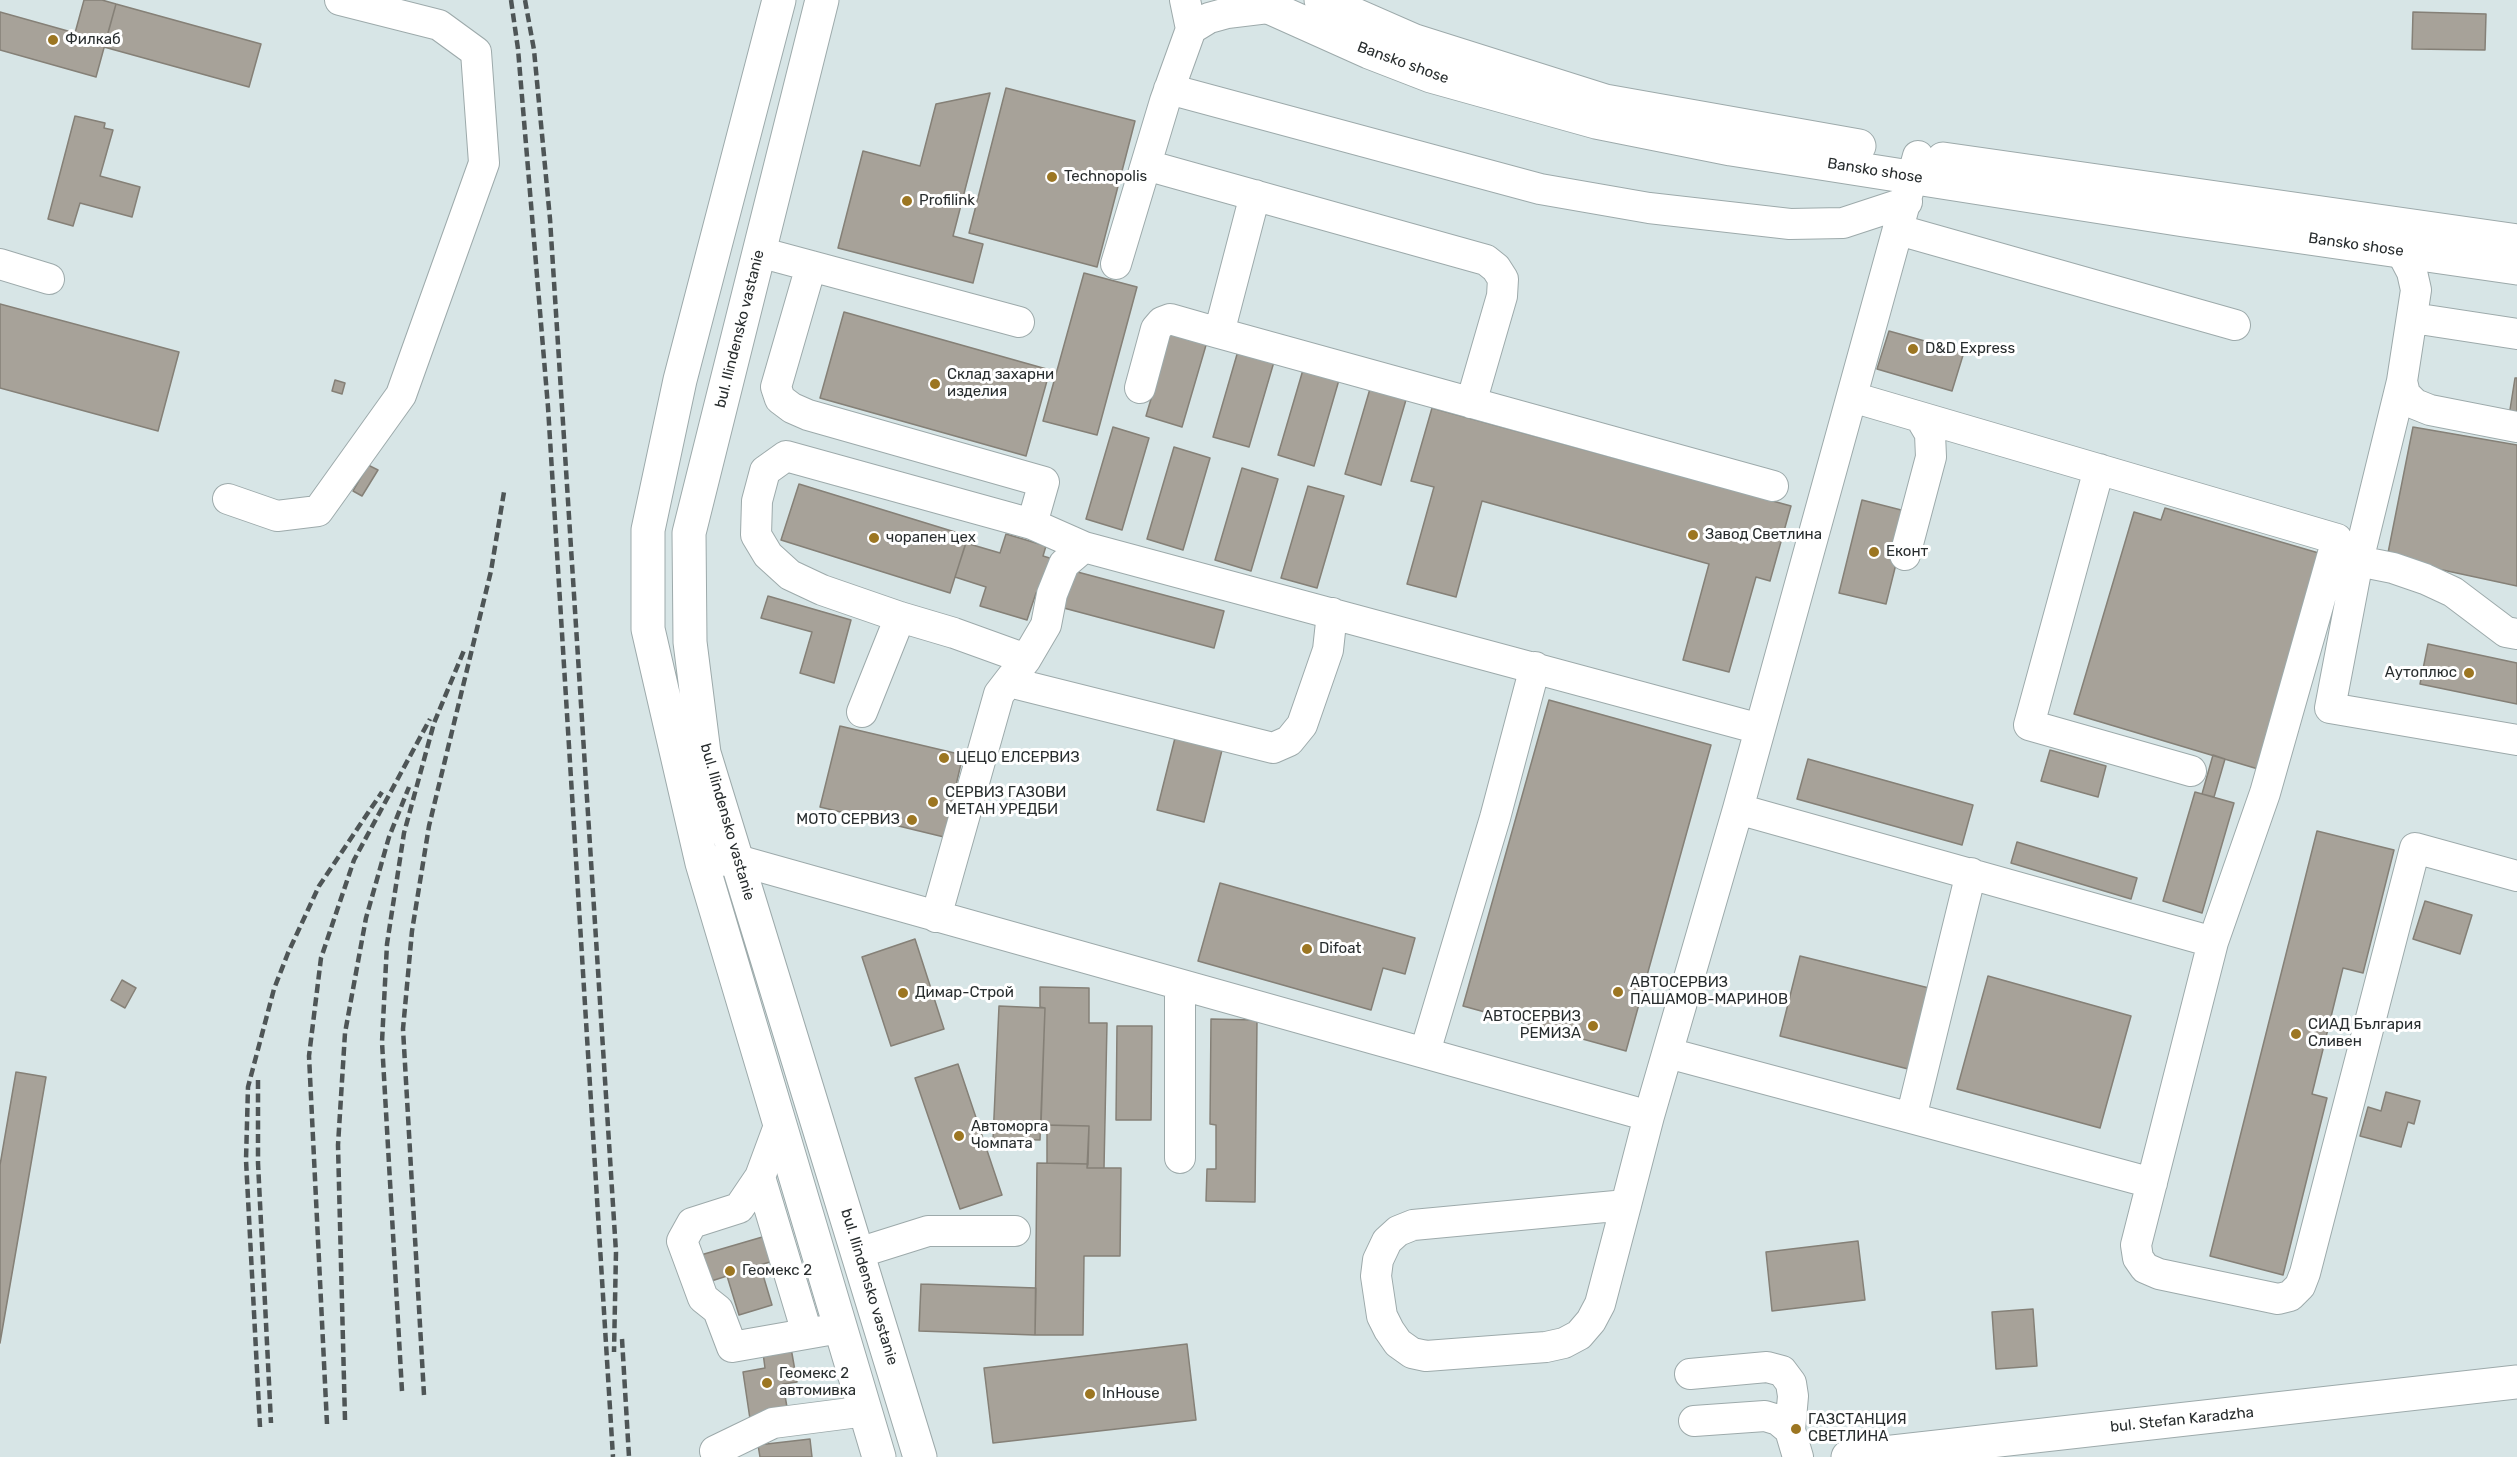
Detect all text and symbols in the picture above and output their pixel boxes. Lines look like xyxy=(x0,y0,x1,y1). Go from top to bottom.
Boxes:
place label: Филкаб xyxy=(65,31,121,49)
marker: Филкаб xyxy=(46,33,60,47)
street label: Bansko shose xyxy=(1355,38,1451,88)
street label: Bansko shose xyxy=(1826,155,1924,187)
place label: Technopolis xyxy=(1064,168,1147,186)
marker: Technopolis xyxy=(1045,170,1059,184)
place label: Profilink xyxy=(919,192,975,210)
marker: Profilink xyxy=(900,194,914,208)
street label: Bansko shose xyxy=(2307,229,2405,261)
street label: bul. Ilindensko vastanie xyxy=(712,248,768,410)
place label: D&D Express xyxy=(1925,340,2015,358)
marker: D&D Express xyxy=(1906,342,1920,356)
place label: Склад захарни изделия xyxy=(947,366,1054,401)
marker: Склад захарни изделия xyxy=(928,377,942,391)
place label: Завод Светлина xyxy=(1705,526,1822,544)
marker: Завод Светлина xyxy=(1686,528,1700,542)
place label: чорапен цех xyxy=(886,529,976,547)
marker: чорапен цех xyxy=(867,531,881,545)
place label: Еконт xyxy=(1886,543,1928,561)
marker: Еконт xyxy=(1867,545,1881,559)
place label: Аутоплюс xyxy=(2385,664,2457,682)
marker: Аутоплюс xyxy=(2462,666,2476,680)
street label: bul. Ilindensko vastanie xyxy=(696,741,758,903)
place label: ЦЕЦО ЕЛСЕРВИЗ xyxy=(956,749,1080,767)
marker: ЦЕЦО ЕЛСЕРВИЗ xyxy=(937,751,951,765)
place label: СЕРВИЗ ГАЗОВИ МЕТАН УРЕДБИ xyxy=(945,784,1066,819)
marker: СЕРВИЗ ГАЗОВИ МЕТАН УРЕДБИ xyxy=(926,795,940,809)
place label: МОТО СЕРВИЗ xyxy=(796,811,900,829)
marker: МОТО СЕРВИЗ xyxy=(905,813,919,827)
place label: Difoat xyxy=(1319,940,1361,958)
marker: Difoat xyxy=(1300,942,1314,956)
place label: АВТОСЕРВИЗ ПАШАМОВ-МАРИНОВ xyxy=(1630,974,1788,1009)
place label: Димар-Строй xyxy=(915,984,1014,1002)
marker: АВТОСЕРВИЗ ПАШАМОВ-МАРИНОВ xyxy=(1611,985,1625,999)
marker: Димар-Строй xyxy=(896,986,910,1000)
place label: АВТОСЕРВИЗ РЕМИЗА xyxy=(1483,1008,1581,1043)
place label: СИАД България Сливен xyxy=(2308,1016,2421,1051)
marker: АВТОСЕРВИЗ РЕМИЗА xyxy=(1586,1019,1600,1033)
marker: СИАД България Сливен xyxy=(2289,1027,2303,1041)
place label: Автоморга Чомпата xyxy=(971,1118,1048,1153)
marker: Автоморга Чомпата xyxy=(952,1129,966,1143)
street label: bul. Ilindensko vastanie xyxy=(837,1207,901,1367)
place label: Геомекс 2 xyxy=(742,1262,812,1280)
marker: Геомекс 2 xyxy=(723,1264,737,1278)
place label: Геомекс 2 автомивка xyxy=(779,1365,856,1400)
marker: Геомекс 2 автомивка xyxy=(760,1376,774,1390)
place label: InHouse xyxy=(1102,1385,1160,1403)
marker: InHouse xyxy=(1083,1387,1097,1401)
street label: bul. Stefan Karadzha xyxy=(2109,1404,2255,1436)
place label: ГАЗСТАНЦИЯ СВЕТЛИНА xyxy=(1808,1411,1907,1446)
marker: ГАЗСТАНЦИЯ СВЕТЛИНА xyxy=(1789,1422,1803,1436)

